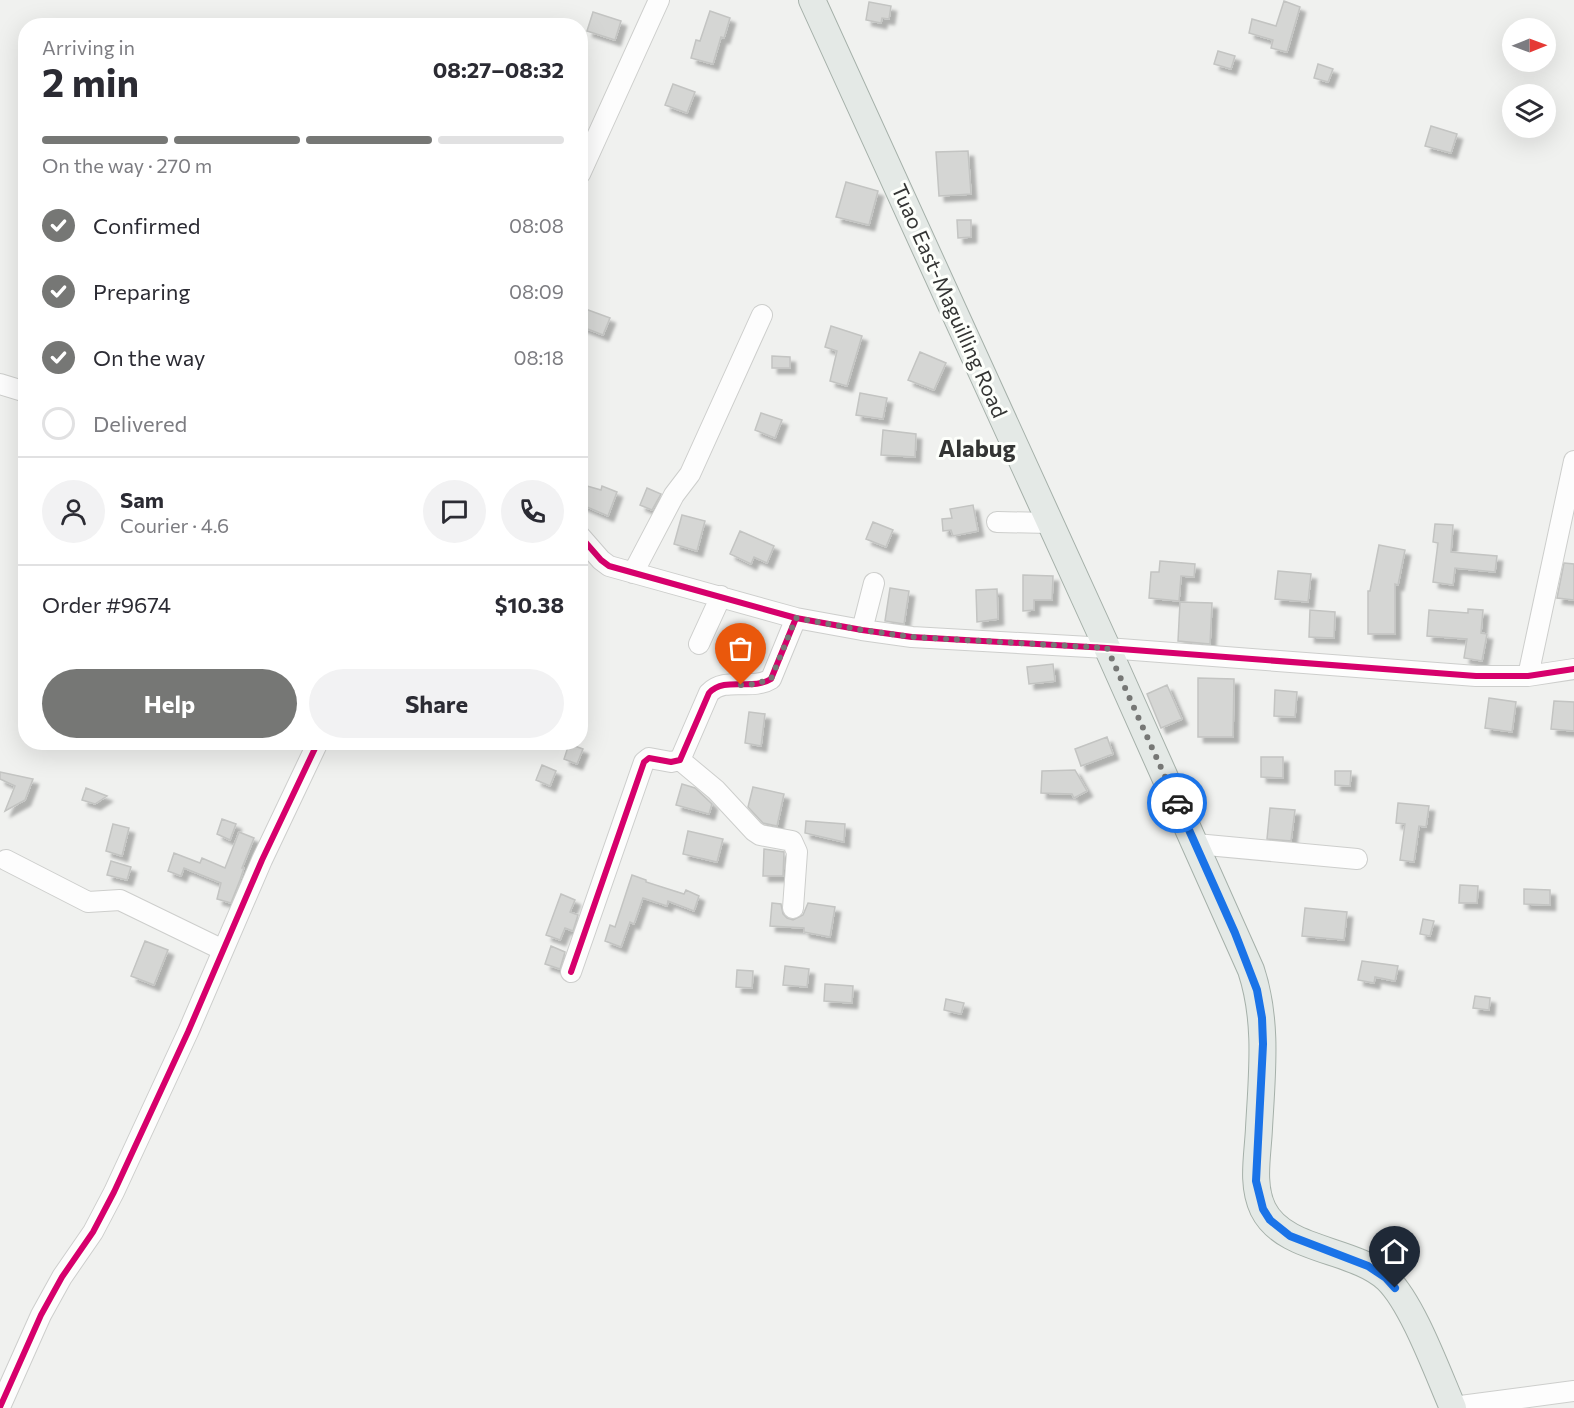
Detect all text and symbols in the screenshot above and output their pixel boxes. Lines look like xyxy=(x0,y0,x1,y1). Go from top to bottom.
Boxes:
north arrow xyxy=(1502,18,1556,72)
map controls xyxy=(1502,18,1556,138)
text: Arriving in xyxy=(42,35,135,59)
text: 08:27–08:32 xyxy=(433,56,564,83)
text: 2 min xyxy=(42,57,139,105)
button: layers xyxy=(1502,84,1556,138)
text: On the way · 270 m xyxy=(42,153,212,177)
street label: Tuao East-Maguilling Road xyxy=(887,180,1013,421)
icon: check xyxy=(42,209,75,242)
text: Confirmed xyxy=(93,212,200,239)
text: 08:08 xyxy=(509,213,564,237)
icon: check xyxy=(42,275,75,308)
text: Preparing xyxy=(93,278,190,305)
text: 08:09 xyxy=(509,279,564,303)
icon: check xyxy=(42,341,75,374)
text: On the way xyxy=(93,344,205,371)
text: 08:18 xyxy=(513,345,564,369)
text: Delivered xyxy=(93,410,187,437)
district label: Alabug xyxy=(938,433,1016,462)
button: person xyxy=(42,480,105,543)
button: chat xyxy=(423,480,486,543)
button: phone xyxy=(501,480,564,543)
text: Sam xyxy=(120,486,164,513)
text: Courier · 4.6 xyxy=(120,513,229,537)
text: Order #9674 xyxy=(42,591,171,618)
text: $10.38 xyxy=(495,591,564,618)
pin xyxy=(715,623,766,685)
icon: bag xyxy=(724,632,757,665)
button: Help xyxy=(42,669,297,738)
button: Share xyxy=(309,669,564,738)
courier xyxy=(1147,773,1207,833)
icon: car xyxy=(1161,787,1194,820)
pin xyxy=(1369,1226,1420,1288)
icon: home xyxy=(1378,1235,1411,1268)

